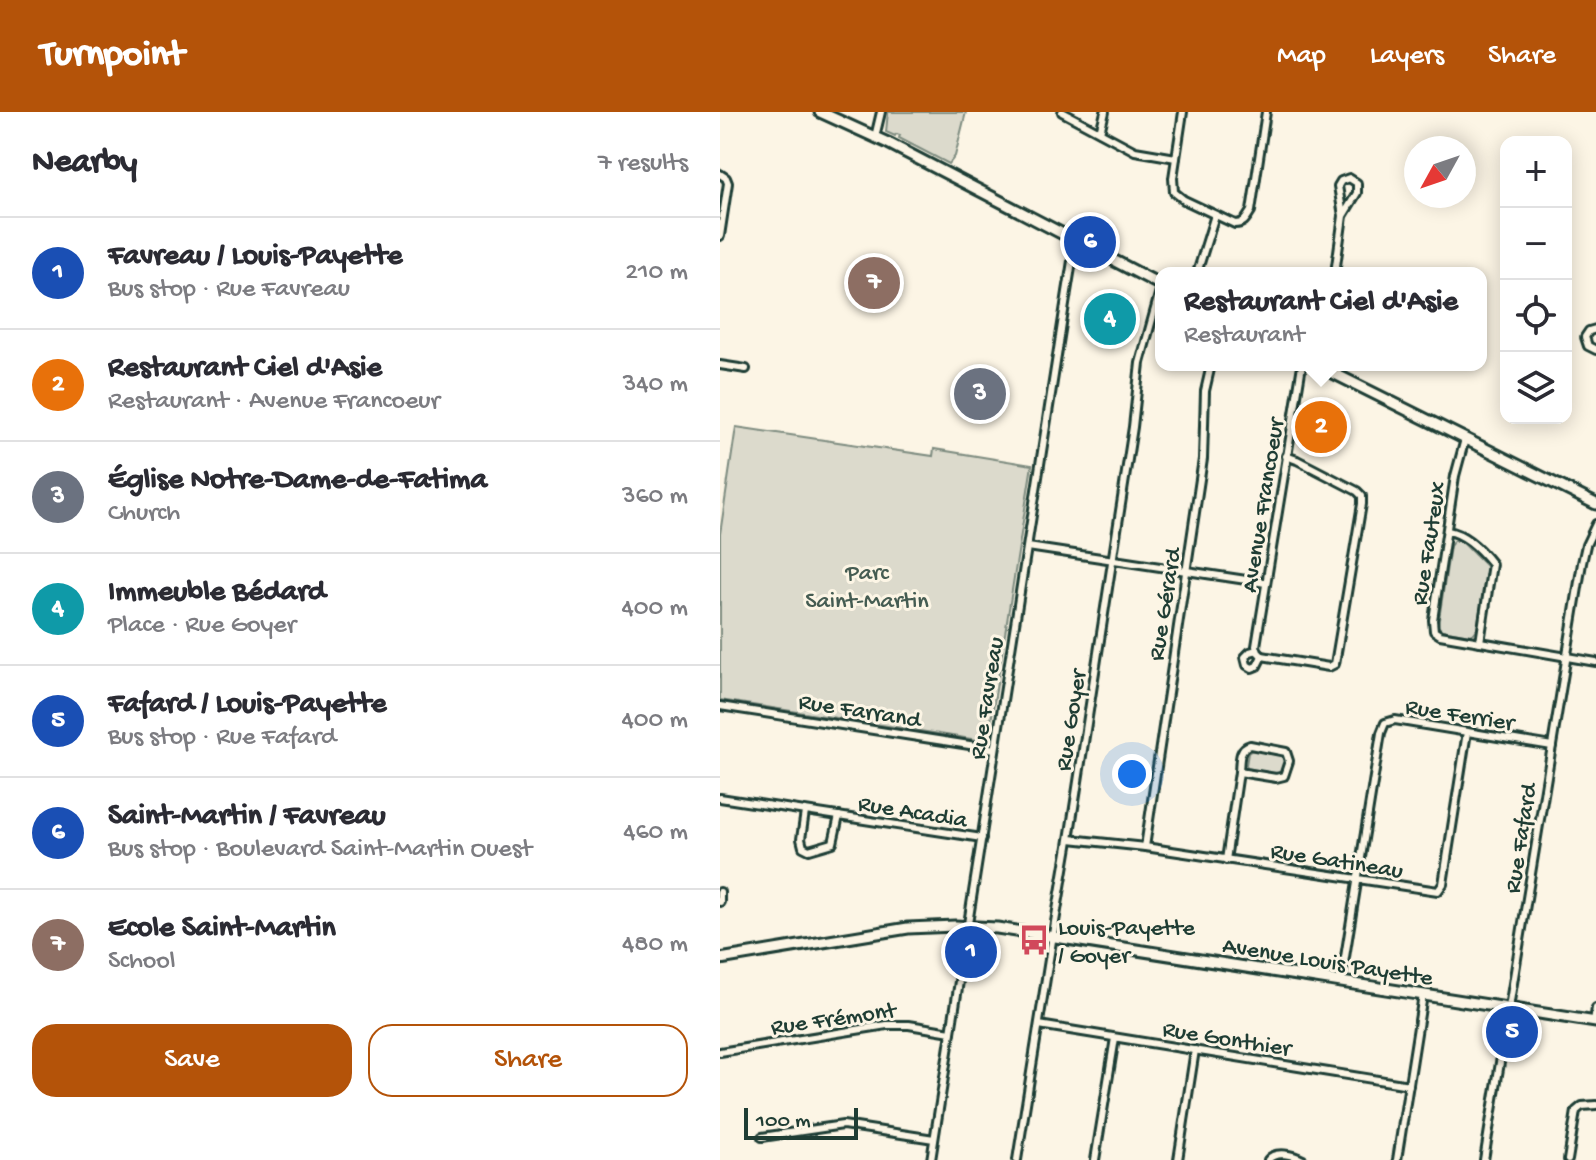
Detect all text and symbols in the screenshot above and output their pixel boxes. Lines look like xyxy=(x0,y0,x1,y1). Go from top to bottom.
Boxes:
text: Turnpoint xyxy=(40,34,184,78)
text: Map xyxy=(1277,40,1326,73)
text: Layers xyxy=(1370,40,1444,73)
text: Share xyxy=(1488,40,1556,73)
north arrow xyxy=(1404,136,1476,208)
map controls xyxy=(1500,136,1572,424)
button: + xyxy=(1500,136,1572,208)
text: Nearby xyxy=(32,144,137,184)
text: 7 results xyxy=(598,149,688,180)
button: − xyxy=(1500,208,1572,280)
pin: 6 xyxy=(1064,212,1116,272)
text: Favreau / Louis-Payette xyxy=(108,240,403,275)
pin: 7 xyxy=(848,253,900,313)
text: 1 xyxy=(53,258,63,289)
text: 210 m xyxy=(625,258,688,289)
popup xyxy=(1155,267,1487,371)
text: Bus stop · Rue Favreau xyxy=(108,275,350,306)
button: locate xyxy=(1500,280,1572,352)
text: Restaurant Ciel d'Asie xyxy=(1184,286,1458,321)
pin: 4 xyxy=(1084,289,1136,349)
text: Restaurant xyxy=(1184,321,1304,352)
text: Restaurant Ciel d'Asie xyxy=(108,352,382,387)
button: layers xyxy=(1500,352,1572,424)
pin: 3 xyxy=(954,364,1006,424)
text: 2 xyxy=(52,370,64,401)
text: 340 m xyxy=(623,370,688,401)
text: Restaurant · Avenue Francoeur xyxy=(108,387,440,418)
pin: 2 xyxy=(1295,397,1347,457)
street label: Avenue Francoeur xyxy=(1236,414,1293,595)
text: Église Notre-Dame-de-Fatima xyxy=(108,464,487,499)
street label: Rue Fauteux xyxy=(1406,479,1455,607)
text: 3 xyxy=(51,482,65,513)
text: 360 m xyxy=(622,482,688,513)
text: Church xyxy=(108,499,180,530)
street label: Rue Gérard xyxy=(1143,544,1190,663)
park label: Parc Saint-Martin xyxy=(805,560,929,617)
text: Immeuble Bédard xyxy=(108,576,326,611)
text: 4 xyxy=(52,594,64,625)
text: 400 m xyxy=(622,594,688,625)
text: Place · Rue Goyer xyxy=(108,611,296,642)
street label: Rue Favreau xyxy=(964,635,1012,762)
street label: Rue Goyer xyxy=(1050,665,1095,773)
text: Fafard / Louis-Payette xyxy=(108,688,387,723)
street label: Rue Farrand xyxy=(796,688,925,737)
street label: Rue Ferrier xyxy=(1403,694,1518,740)
text: 5 xyxy=(51,706,65,737)
text: 400 m xyxy=(622,706,688,737)
text: Bus stop · Rue Fafard xyxy=(108,723,336,754)
your location xyxy=(1112,754,1152,794)
street label: Rue Fafard xyxy=(1499,780,1546,896)
street label: Rue Acadia xyxy=(856,791,970,836)
text: Saint-Martin / Favreau xyxy=(108,800,386,835)
text: 6 xyxy=(51,818,65,849)
text: 460 m xyxy=(623,818,688,849)
text: Bus stop · Boulevard Saint-Martin Ouest xyxy=(108,835,532,866)
street label: Rue Gatineau xyxy=(1268,838,1405,887)
text: Ecole Saint-Martin xyxy=(108,912,336,947)
place label: Louis-Payette / Goyer xyxy=(1058,915,1195,972)
pin: 1 xyxy=(945,922,997,982)
bus stop icon: Louis-Payette / Goyer xyxy=(1017,923,1051,957)
text: 7 xyxy=(51,930,65,961)
text: 480 m xyxy=(622,930,688,961)
street label: Avenue Louis Payette xyxy=(1220,932,1435,995)
text: School xyxy=(108,947,176,978)
street label: Rue Frémont xyxy=(769,997,900,1044)
pin: 5 xyxy=(1486,1002,1538,1062)
street label: Rue Gonthier xyxy=(1160,1016,1295,1065)
button: Save xyxy=(32,1024,352,1097)
button: Share xyxy=(368,1024,688,1097)
scale bar xyxy=(744,1104,858,1140)
text: 100 m xyxy=(756,1109,811,1135)

